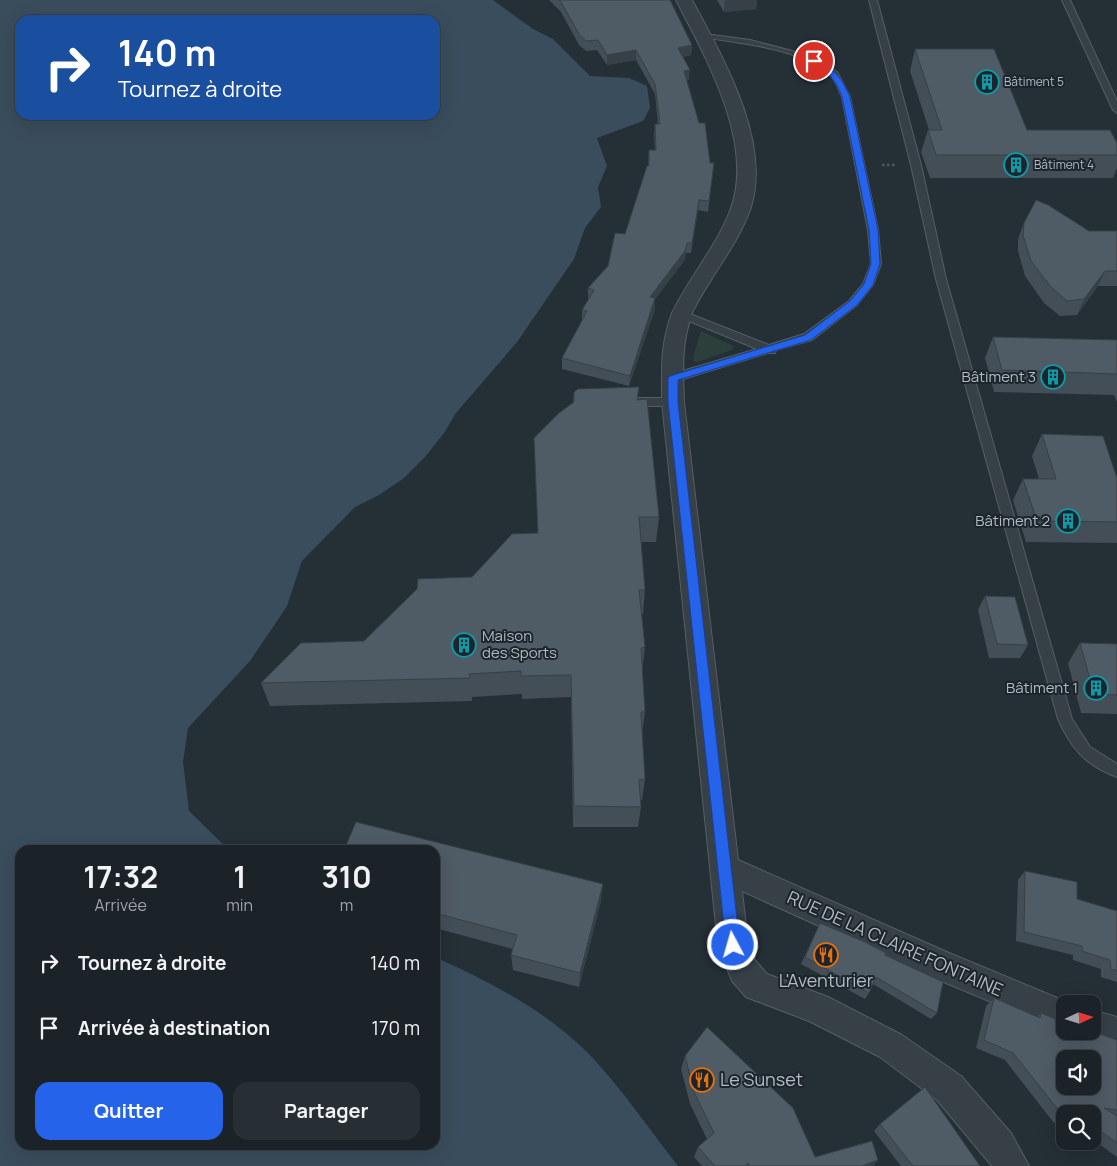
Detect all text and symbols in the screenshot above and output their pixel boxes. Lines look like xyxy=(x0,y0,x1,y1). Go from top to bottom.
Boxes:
text: 140 m xyxy=(118,29,216,77)
icon: right xyxy=(35,35,100,100)
pin xyxy=(793,40,835,82)
icon: arrive xyxy=(800,47,828,75)
building icon: Bâtiment 5 xyxy=(974,69,1000,95)
place label: Bâtiment 5 xyxy=(1004,73,1064,90)
text: Tournez à droite xyxy=(118,74,282,104)
building icon: Bâtiment 4 xyxy=(1003,152,1029,178)
place label: Bâtiment 4 xyxy=(1034,156,1094,173)
building icon: Bâtiment 3 xyxy=(1040,364,1066,390)
place label: Bâtiment 3 xyxy=(962,366,1036,387)
building icon: Bâtiment 2 xyxy=(1055,508,1081,534)
place label: Bâtiment 2 xyxy=(975,510,1050,531)
place label: Maison des Sports xyxy=(482,625,557,663)
building icon: Maison des Sports xyxy=(451,632,477,658)
building icon: Bâtiment 1 xyxy=(1083,675,1109,701)
place label: Bâtiment 1 xyxy=(1006,677,1078,698)
text: 17:32 xyxy=(83,856,158,897)
text: 1 xyxy=(233,856,246,897)
text: 310 xyxy=(321,856,372,897)
street label: RUE DE LA CLAIRE FONTAINE xyxy=(784,885,1007,1002)
text: Arrivée xyxy=(95,894,147,916)
text: min xyxy=(226,894,253,916)
text: m xyxy=(340,894,353,916)
position arrow xyxy=(706,918,758,970)
restaurant icon: L'Aventurier xyxy=(813,942,839,968)
icon: right xyxy=(35,949,63,977)
text: Tournez à droite xyxy=(78,950,226,976)
text: 140 m xyxy=(370,950,420,976)
place label: L'Aventurier xyxy=(779,968,874,992)
north arrow xyxy=(1056,995,1101,1040)
map controls xyxy=(1056,995,1101,1150)
icon: arrive xyxy=(35,1014,63,1042)
text: Arrivée à destination xyxy=(78,1015,270,1041)
text: 170 m xyxy=(372,1015,420,1041)
button: sound xyxy=(1056,1050,1101,1095)
restaurant icon: Le Sunset xyxy=(689,1067,715,1093)
place label: Le Sunset xyxy=(720,1067,803,1091)
button: Quitter xyxy=(35,1082,223,1140)
button: Partager xyxy=(233,1082,420,1140)
button: search xyxy=(1056,1105,1101,1150)

